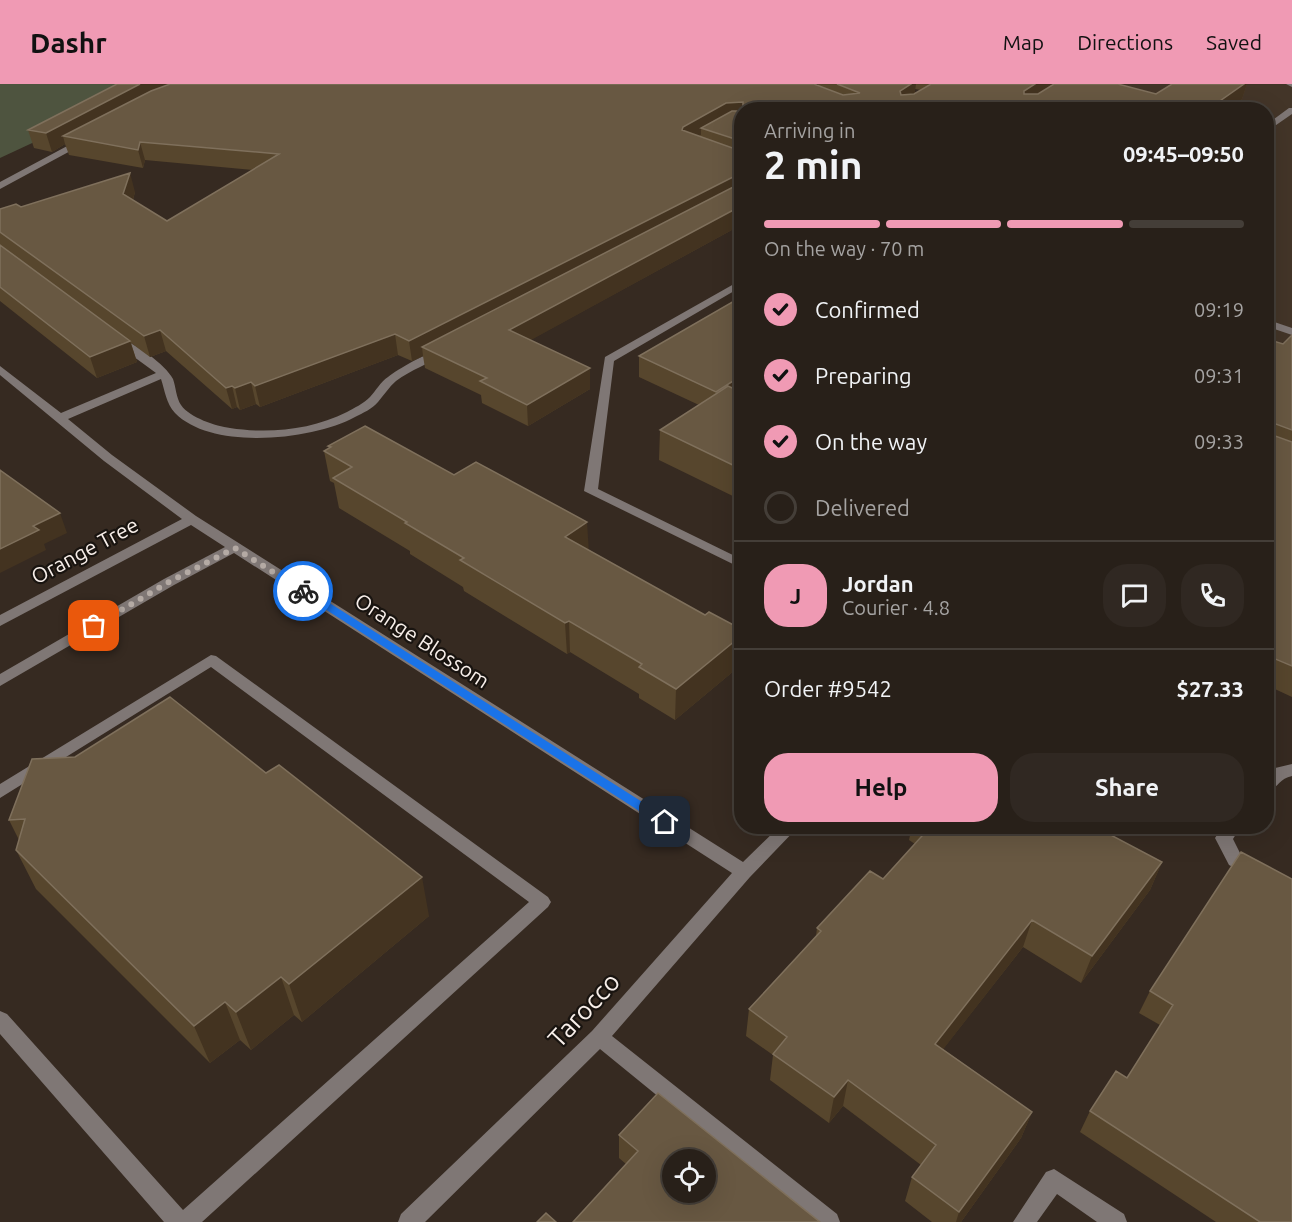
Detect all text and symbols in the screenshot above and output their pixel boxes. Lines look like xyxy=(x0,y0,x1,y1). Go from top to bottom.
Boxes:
text: Dashr xyxy=(30,27,107,58)
text: Map xyxy=(1003,30,1044,54)
text: Directions xyxy=(1077,30,1173,54)
text: Saved xyxy=(1206,30,1262,54)
text: Arriving in xyxy=(764,119,855,142)
text: 09:45–09:50 xyxy=(1123,141,1244,166)
text: 2 min xyxy=(764,143,863,186)
text: On the way · 70 m xyxy=(764,237,924,260)
icon: check xyxy=(764,293,797,326)
text: Confirmed xyxy=(815,297,920,322)
text: 09:19 xyxy=(1194,298,1244,321)
icon: check xyxy=(764,359,797,392)
text: Preparing xyxy=(815,363,912,388)
text: 09:31 xyxy=(1194,364,1244,387)
icon: check xyxy=(764,425,797,458)
text: On the way xyxy=(815,429,927,454)
text: 09:33 xyxy=(1194,430,1244,453)
text: Delivered xyxy=(815,495,910,520)
street label: Orange Tree xyxy=(27,512,142,588)
courier xyxy=(273,561,333,621)
button: chat xyxy=(1103,564,1166,627)
button: phone xyxy=(1181,564,1244,627)
text: Jordan xyxy=(842,571,914,596)
icon: bike xyxy=(287,575,320,608)
text: J xyxy=(790,583,801,608)
street label: Orange Blossom xyxy=(351,588,494,693)
text: Courier · 4.8 xyxy=(842,596,950,619)
pin xyxy=(68,600,119,651)
icon: bag xyxy=(77,609,110,642)
text: Order #9542 xyxy=(764,676,892,701)
text: $27.33 xyxy=(1177,676,1244,701)
button: Help xyxy=(764,753,998,822)
button: Share xyxy=(1010,753,1244,822)
pin xyxy=(639,796,690,847)
icon: home xyxy=(648,805,681,838)
street label: Tarocco xyxy=(542,966,625,1053)
map controls xyxy=(662,1149,716,1203)
button: locate xyxy=(662,1149,716,1203)

